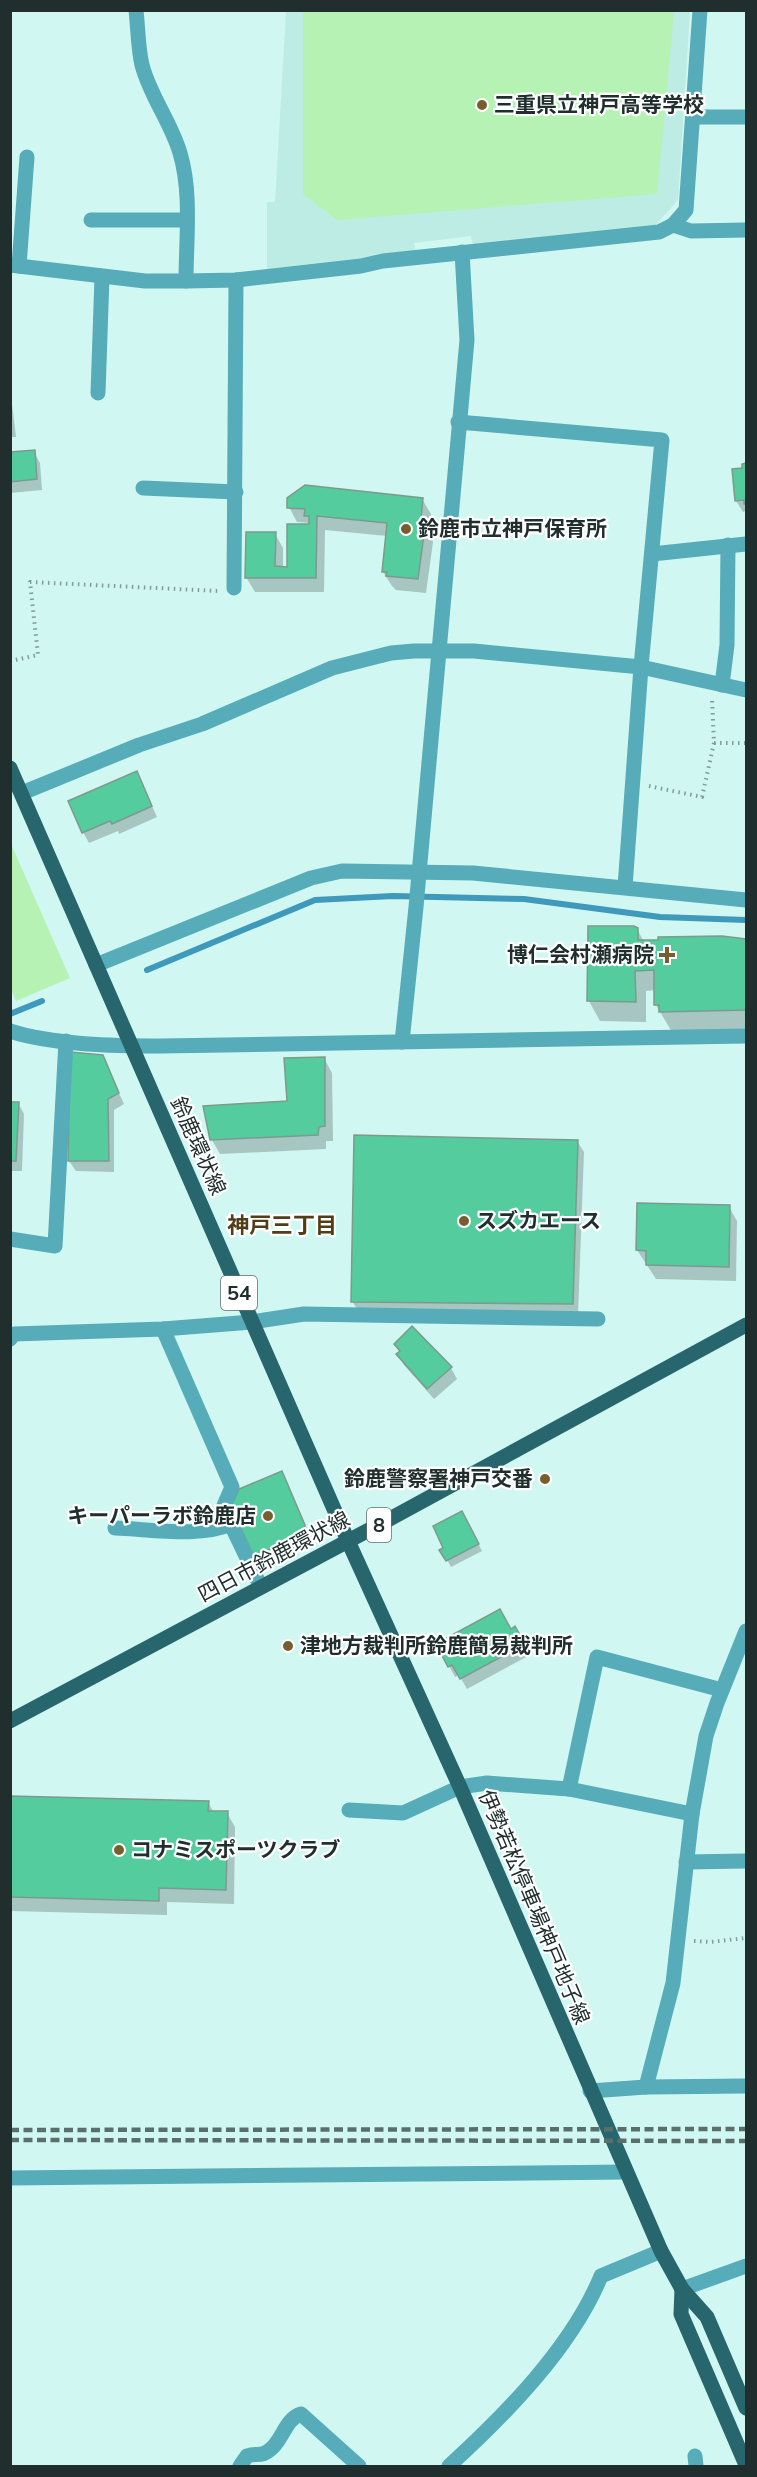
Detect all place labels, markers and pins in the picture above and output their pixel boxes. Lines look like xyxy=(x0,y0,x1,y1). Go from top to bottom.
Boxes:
place label: 三重県立神戸高等学校 xyxy=(494,91,704,117)
marker: 三重県立神戸高等学校 xyxy=(475,98,489,112)
place label: 鈴鹿市立神戸保育所 xyxy=(418,515,607,541)
marker: 鈴鹿市立神戸保育所 xyxy=(399,522,413,536)
place label: 博仁会村瀬病院 xyxy=(507,941,654,967)
marker: 博仁会村瀬病院 xyxy=(658,946,676,964)
place label: スズカエース xyxy=(476,1207,601,1233)
marker: スズカエース xyxy=(457,1214,471,1228)
place label: 鈴鹿警察署神戸交番 xyxy=(344,1465,533,1491)
marker: 鈴鹿警察署神戸交番 xyxy=(538,1472,552,1486)
place label: キーパーラボ鈴鹿店 xyxy=(67,1502,256,1528)
marker: キーパーラボ鈴鹿店 xyxy=(261,1509,275,1523)
place label: 津地方裁判所鈴鹿簡易裁判所 xyxy=(300,1632,573,1658)
marker: 津地方裁判所鈴鹿簡易裁判所 xyxy=(281,1639,295,1653)
place label: コナミスポーツクラブ xyxy=(131,1836,341,1862)
marker: コナミスポーツクラブ xyxy=(112,1843,126,1857)

